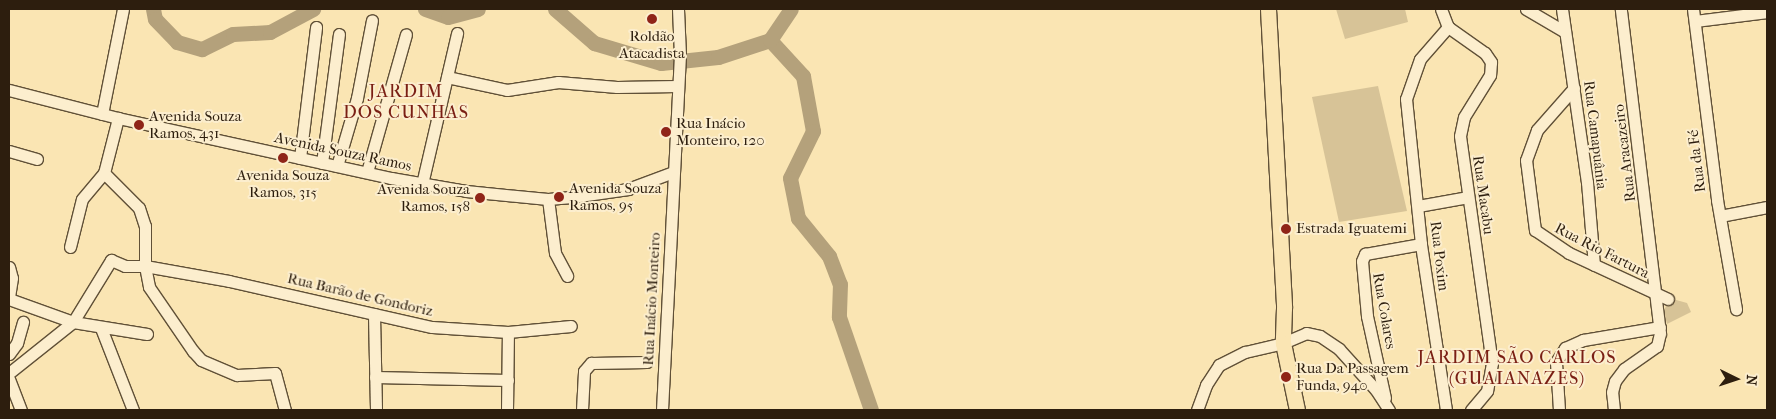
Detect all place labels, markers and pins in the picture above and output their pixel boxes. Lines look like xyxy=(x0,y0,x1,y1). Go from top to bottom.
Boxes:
marker: Roldão Atacadista xyxy=(646,13,658,25)
place label: Roldão Atacadista xyxy=(619,27,685,62)
place label: Avenida Souza Ramos, 431 xyxy=(149,107,242,142)
place label: Rua Inácio Monteiro, 120 xyxy=(676,114,764,149)
marker: Avenida Souza Ramos, 431 xyxy=(133,119,145,131)
marker: Rua Inácio Monteiro, 120 xyxy=(660,126,672,138)
marker: Avenida Souza Ramos, 315 xyxy=(277,152,289,164)
place label: Avenida Souza Ramos, 315 xyxy=(237,166,329,201)
place label: Avenida Souza Ramos, 95 xyxy=(569,179,662,214)
place label: Avenida Souza Ramos, 158 xyxy=(377,180,470,215)
marker: Avenida Souza Ramos, 95 xyxy=(553,191,565,203)
marker: Avenida Souza Ramos, 158 xyxy=(474,192,486,204)
place label: Estrada Iguatemi xyxy=(1296,220,1407,238)
marker: Estrada Iguatemi xyxy=(1280,223,1292,235)
place label: Rua Da Passagem Funda, 940 xyxy=(1296,359,1409,394)
marker: Rua Da Passagem Funda, 940 xyxy=(1280,371,1292,383)

